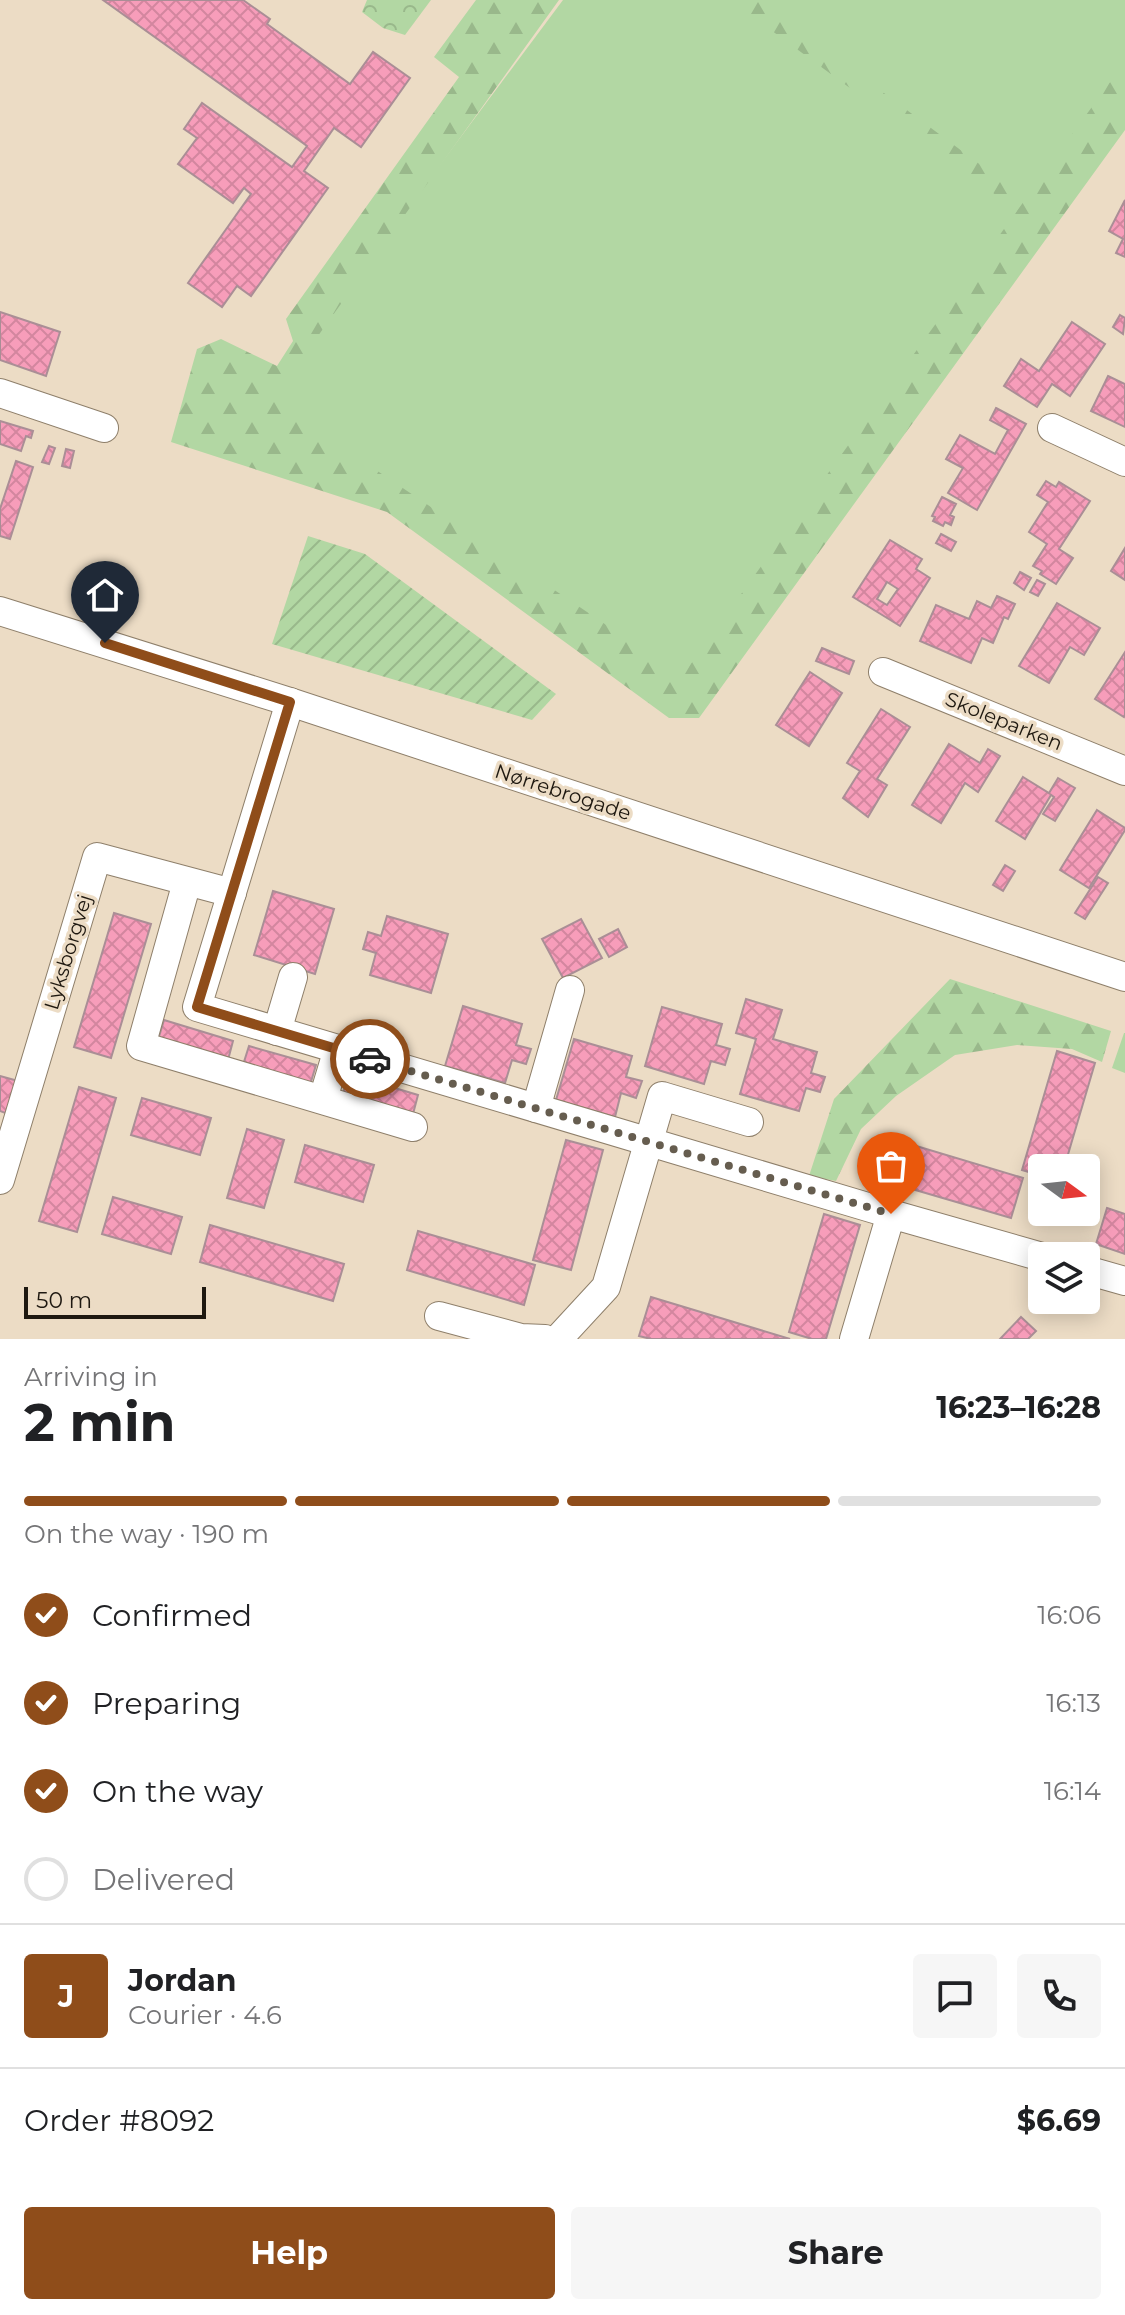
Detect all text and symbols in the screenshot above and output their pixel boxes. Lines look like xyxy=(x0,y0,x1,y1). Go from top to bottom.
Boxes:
pin xyxy=(71,561,139,643)
icon: home xyxy=(83,573,127,617)
street label: Skoleparken xyxy=(942,687,1066,755)
street label: Nørrebrogade xyxy=(492,759,634,825)
street label: Lyksborgvej xyxy=(39,891,97,1013)
courier xyxy=(330,1019,410,1099)
icon: car xyxy=(348,1037,392,1081)
pin xyxy=(857,1132,925,1214)
icon: bag xyxy=(869,1144,913,1188)
north arrow xyxy=(1028,1154,1100,1226)
map controls xyxy=(1028,1154,1100,1314)
button: layers xyxy=(1028,1242,1100,1314)
scale bar xyxy=(24,1283,206,1319)
text: 50 m xyxy=(36,1287,92,1314)
text: Arriving in xyxy=(24,1361,158,1393)
text: 16:23–16:28 xyxy=(936,1389,1101,1426)
text: 2 min xyxy=(24,1391,176,1454)
text: On the way · 190 m xyxy=(24,1518,269,1550)
icon: check xyxy=(24,1593,68,1637)
text: Confirmed xyxy=(92,1597,252,1634)
text: 16:06 xyxy=(1037,1599,1101,1631)
icon: check xyxy=(24,1681,68,1725)
text: Preparing xyxy=(92,1685,241,1722)
text: 16:13 xyxy=(1046,1687,1101,1719)
icon: check xyxy=(24,1769,68,1813)
text: On the way xyxy=(92,1773,263,1810)
text: 16:14 xyxy=(1044,1775,1101,1807)
text: Delivered xyxy=(92,1861,235,1898)
button: chat xyxy=(913,1954,997,2038)
button: phone xyxy=(1017,1954,1101,2038)
text: Jordan xyxy=(128,1962,237,1999)
text: J xyxy=(58,1978,74,2015)
text: Courier · 4.6 xyxy=(128,1999,282,2031)
text: Order #8092 xyxy=(24,2102,214,2139)
text: $6.69 xyxy=(1017,2102,1101,2139)
button: Help xyxy=(24,2207,555,2299)
button: Share xyxy=(571,2207,1101,2299)

